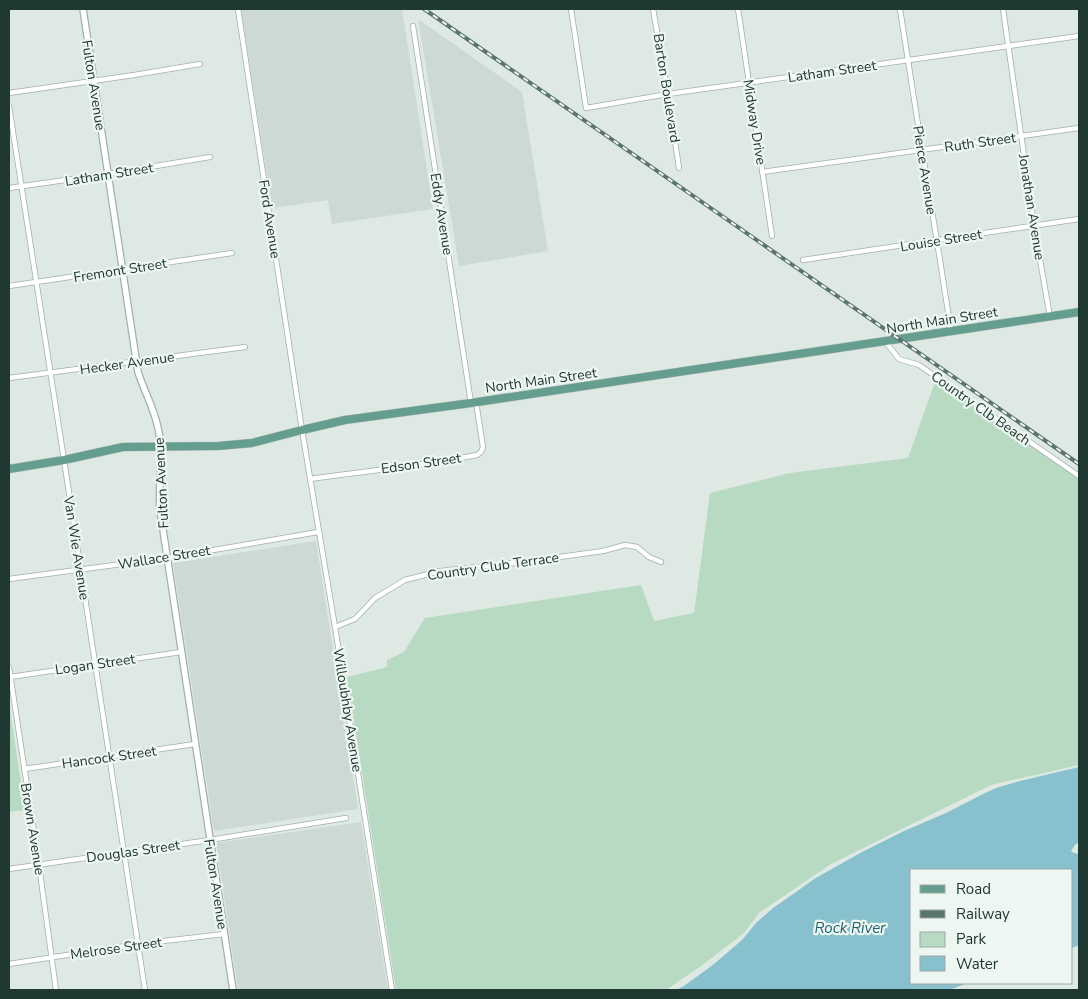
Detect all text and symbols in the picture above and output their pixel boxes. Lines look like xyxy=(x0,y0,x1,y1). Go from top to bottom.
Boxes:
street label: Barton Boulevard xyxy=(648,32,685,144)
street label: Fulton Avenue xyxy=(77,39,110,132)
street label: Latham Street xyxy=(787,56,878,87)
street label: Midway Drive xyxy=(738,78,771,166)
street label: Pierce Avenue xyxy=(908,124,941,216)
street label: Ruth Street xyxy=(943,128,1017,157)
street label: Jonathan Avenue xyxy=(1014,152,1049,261)
street label: Latham Street xyxy=(64,158,155,191)
street label: Eddy Avenue xyxy=(426,172,457,256)
street label: Ford Avenue xyxy=(254,178,285,260)
street label: Louise Street xyxy=(899,225,983,256)
street label: Fremont Street xyxy=(72,254,168,287)
street label: North Main Street xyxy=(885,302,999,339)
street label: Hecker Avenue xyxy=(79,347,175,380)
street label: North Main Street xyxy=(484,363,598,398)
street label: Country Clb Beach xyxy=(927,367,1034,450)
street label: Fulton Avenue xyxy=(150,437,173,529)
street label: Edson Street xyxy=(380,448,462,479)
street label: Van Wie Avenue xyxy=(59,494,94,602)
street label: Wallace Street xyxy=(117,541,212,574)
street label: Country Club Terrace xyxy=(426,548,560,585)
street label: Willoubhby Avenue xyxy=(328,647,367,773)
street label: Logan Street xyxy=(54,649,136,680)
street label: Hancock Street xyxy=(60,741,158,774)
street label: Brown Avenue xyxy=(16,782,49,877)
street label: Douglas Street xyxy=(85,836,181,867)
street label: Fulton Avenue xyxy=(199,838,232,931)
legend xyxy=(910,869,1073,984)
text: Road xyxy=(956,879,991,899)
text: Railway xyxy=(956,904,1010,924)
water label: Rock River xyxy=(815,918,886,938)
text: Park xyxy=(956,929,986,949)
street label: Melrose Street xyxy=(69,933,163,964)
text: Water xyxy=(956,954,999,974)

